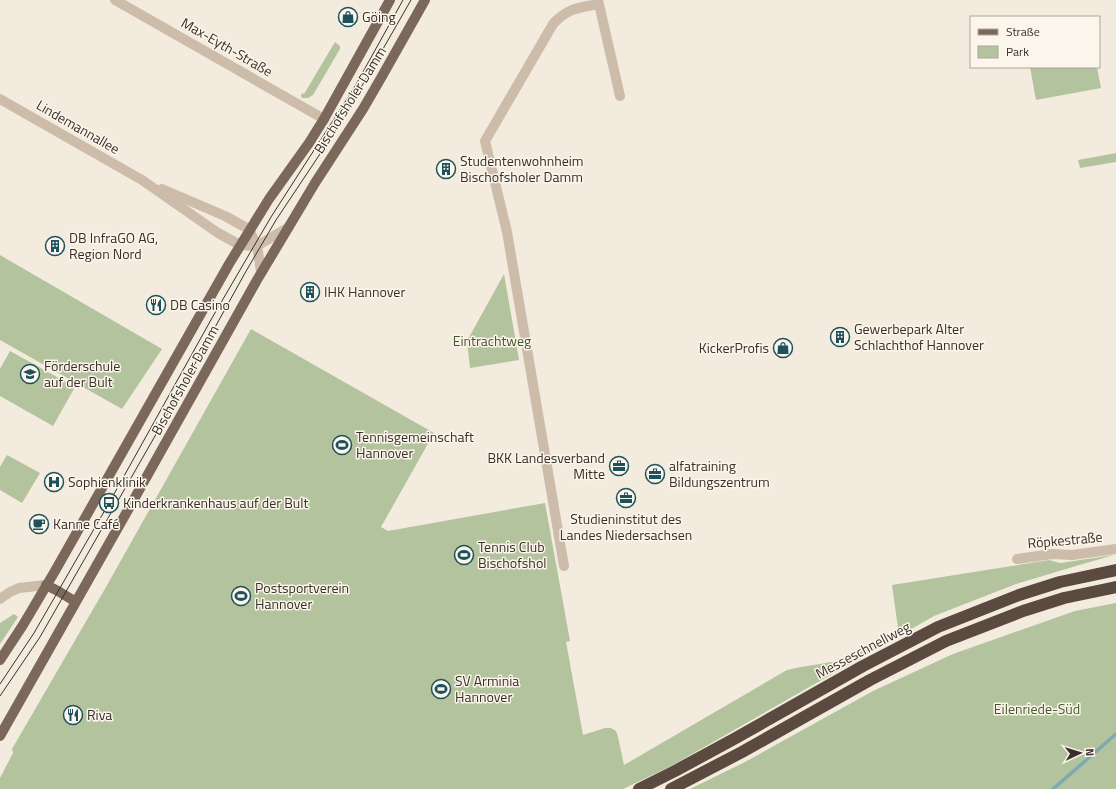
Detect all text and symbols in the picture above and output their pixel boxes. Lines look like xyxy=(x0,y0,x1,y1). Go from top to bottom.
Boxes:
shop icon: Göing xyxy=(337,6,359,28)
place label: Göing xyxy=(362,6,396,27)
street label: Max-Eyth-Straße xyxy=(178,12,277,81)
legend xyxy=(970,16,1100,68)
text: Straße xyxy=(1006,22,1040,41)
street label: Bischofsholer Damm xyxy=(308,42,391,157)
text: Park xyxy=(1006,42,1029,61)
street label: Lindemannallee xyxy=(33,94,124,159)
place label: Studentenwohnheim Bischofsholer Damm xyxy=(460,150,584,187)
building icon: Studentenwohnheim Bischofsholer Damm xyxy=(435,158,457,180)
place label: DB InfraGO AG, Region Nord xyxy=(69,227,158,264)
building icon: DB InfraGO AG, Region Nord xyxy=(44,235,66,257)
building icon: IHK Hannover xyxy=(299,281,321,303)
place label: IHK Hannover xyxy=(324,281,405,302)
restaurant icon: DB Casino xyxy=(145,294,167,316)
place label: DB Casino xyxy=(170,294,230,315)
place label: Gewerbepark Alter Schlachthof Hannover xyxy=(854,318,984,355)
street label: Bischofsholer Damm xyxy=(146,321,224,439)
building icon: Gewerbepark Alter Schlachthof Hannover xyxy=(829,326,851,348)
park label: Eintrachtweg xyxy=(453,330,531,351)
place label: KickerProfis xyxy=(699,337,769,358)
shop icon: KickerProfis xyxy=(772,337,794,359)
place label: Förderschule auf der Bult xyxy=(44,355,120,392)
school or university icon: Förderschule auf der Bult xyxy=(19,363,41,385)
place label: Tennisgemeinschaft Hannover xyxy=(356,426,474,463)
sports icon: Tennisgemeinschaft Hannover xyxy=(331,434,353,456)
place label: BKK Landesverband Mitte xyxy=(487,447,605,484)
office icon: BKK Landesverband Mitte xyxy=(608,455,630,477)
place label: alfatraining Bildungszentrum xyxy=(669,455,770,492)
office icon: alfatraining Bildungszentrum xyxy=(644,463,666,485)
hospital icon: Sophienklinik xyxy=(43,471,65,493)
place label: Sophienklinik xyxy=(68,471,146,492)
office icon: Studieninstitut des Landes Niedersachsen xyxy=(615,487,637,509)
bus stop icon: Kinderkrankenhaus auf der Bult xyxy=(98,492,120,514)
place label: Kinderkrankenhaus auf der Bult xyxy=(123,492,308,513)
place label: Studieninstitut des Landes Niedersachsen xyxy=(560,508,692,545)
cafe icon: Kanne Café xyxy=(28,513,50,535)
place label: Kanne Café xyxy=(53,513,119,534)
street label: Röpkestraße xyxy=(1027,526,1103,553)
place label: Tennis Club Bischofshol xyxy=(478,536,547,573)
sports icon: Tennis Club Bischofshol xyxy=(453,544,475,566)
place label: Postsportverein Hannover xyxy=(255,577,349,614)
sports icon: Postsportverein Hannover xyxy=(230,585,252,607)
street label: Messeschnellweg xyxy=(812,616,914,683)
place label: SV Arminia Hannover xyxy=(455,670,519,707)
sports icon: SV Arminia Hannover xyxy=(430,678,452,700)
park label: Eilenriede-Süd xyxy=(994,698,1080,719)
restaurant icon: Riva xyxy=(62,704,84,726)
place label: Riva xyxy=(87,704,112,725)
north arrow xyxy=(1060,733,1100,773)
text: N xyxy=(1082,748,1098,757)

